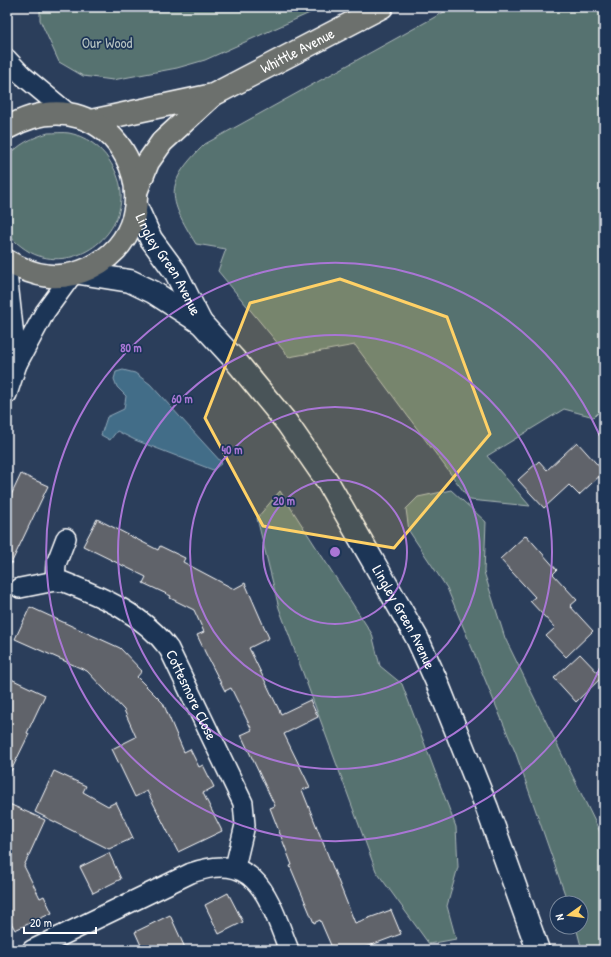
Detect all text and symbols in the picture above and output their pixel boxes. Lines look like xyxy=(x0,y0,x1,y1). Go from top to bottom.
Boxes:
street label: Whittle Avenue xyxy=(257,23,338,79)
park label: Our Wood xyxy=(82,32,133,53)
street label: Lingley Green Avenue xyxy=(131,210,207,319)
text: 80 m xyxy=(120,339,142,356)
text: 60 m xyxy=(171,390,193,407)
text: 40 m xyxy=(222,441,242,458)
text: 20 m xyxy=(273,492,295,509)
centre of rings xyxy=(328,545,342,559)
street label: Lingley Green Avenue xyxy=(367,561,441,672)
street label: Cottesmore Close xyxy=(161,646,222,743)
north arrow xyxy=(549,895,589,935)
scale bar xyxy=(24,909,96,935)
text: N xyxy=(552,913,567,922)
text: 20 m xyxy=(30,914,52,931)

